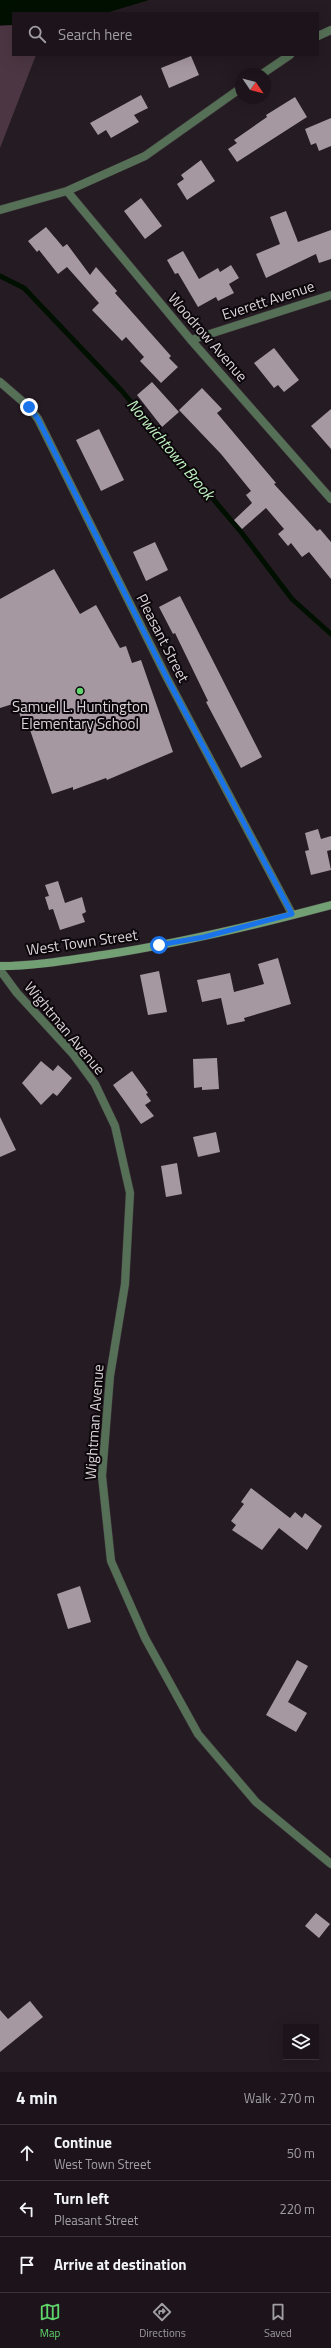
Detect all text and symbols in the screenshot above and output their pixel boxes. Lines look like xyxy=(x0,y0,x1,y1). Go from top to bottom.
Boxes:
search box xyxy=(12,12,319,56)
icon: search xyxy=(26,23,48,45)
text: Search here xyxy=(58,23,132,46)
north arrow xyxy=(235,68,271,104)
street label: Everett Avenue xyxy=(219,274,317,326)
street label: Woodrow Avenue xyxy=(163,287,253,387)
water label: Norwichtown Brook xyxy=(121,393,222,506)
route end xyxy=(20,398,38,416)
street label: Pleasant Street xyxy=(131,589,196,687)
marker: Samuel L. Huntington Elementary School xyxy=(75,686,85,696)
place label: Samuel L. Huntington Elementary School xyxy=(12,695,148,735)
street label: West Town Street xyxy=(25,923,140,961)
route start xyxy=(150,936,168,954)
street label: Wightman Avenue xyxy=(19,976,111,1080)
street label: Wightman Avenue xyxy=(78,1363,110,1481)
map controls xyxy=(283,2024,319,2060)
button: layers xyxy=(283,2024,319,2060)
text: 4 min xyxy=(16,2085,57,2111)
text: Walk · 270 m xyxy=(244,2088,315,2108)
text: Continue xyxy=(54,2131,112,2154)
icon: ahead xyxy=(16,2142,38,2164)
text: 50 m xyxy=(287,2143,315,2163)
text: West Town Street xyxy=(54,2154,151,2174)
text: Turn left xyxy=(54,2187,109,2210)
icon: left xyxy=(16,2198,38,2220)
text: 220 m xyxy=(279,2199,315,2219)
text: Pleasant Street xyxy=(54,2210,138,2230)
text: Arrive at destination xyxy=(54,2253,187,2276)
icon: arrive xyxy=(16,2254,38,2276)
tab: Map xyxy=(39,2301,61,2341)
tab: Directions xyxy=(139,2301,186,2341)
tab: Saved xyxy=(264,2301,292,2341)

